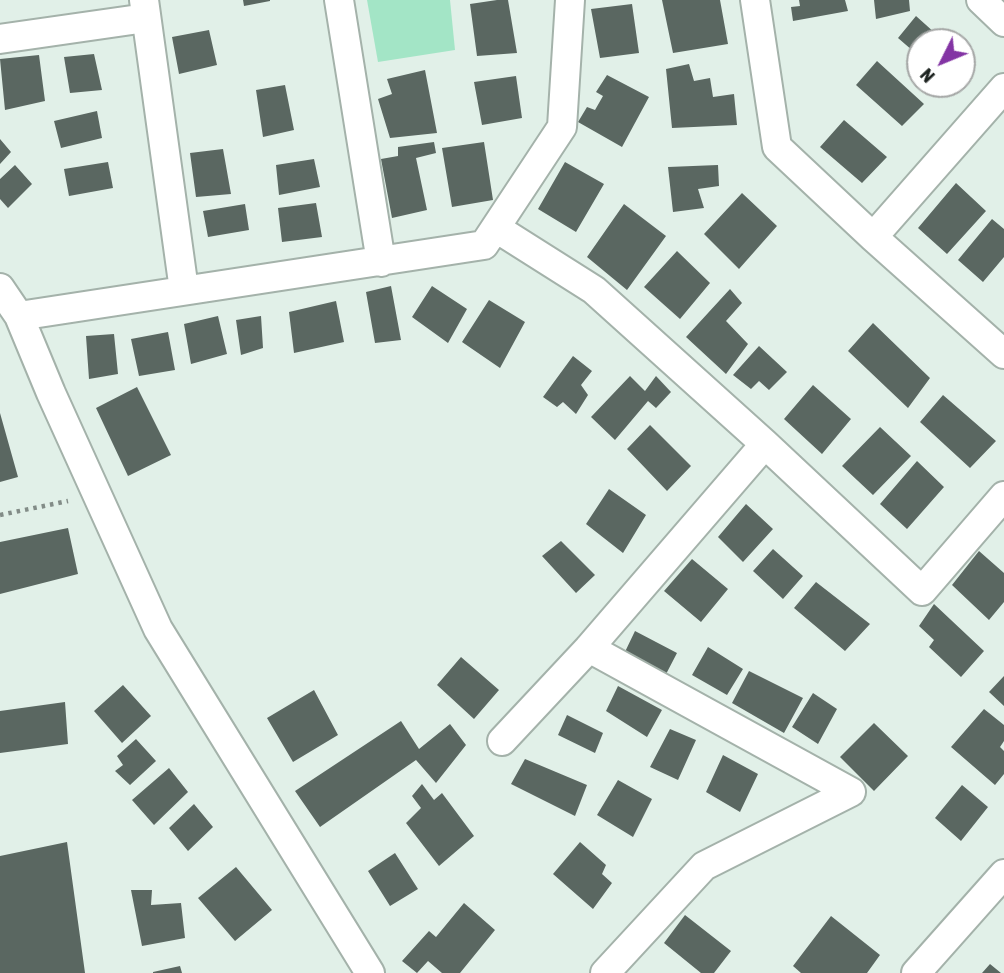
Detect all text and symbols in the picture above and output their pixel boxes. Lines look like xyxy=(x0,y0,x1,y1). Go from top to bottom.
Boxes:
north arrow xyxy=(906,28,976,98)
text: N xyxy=(915,64,939,88)

